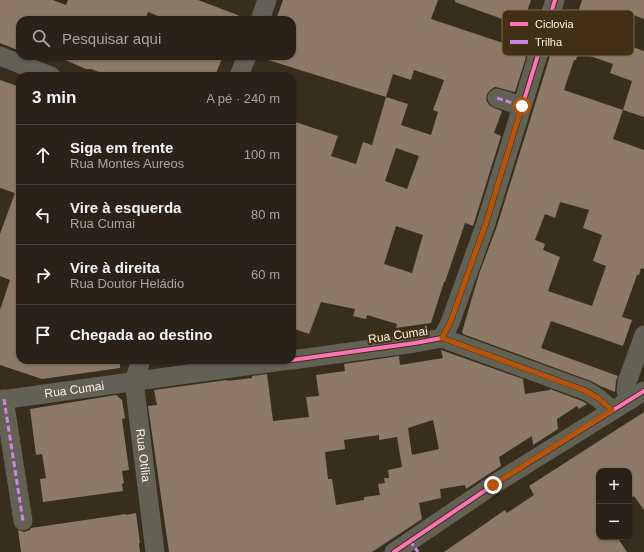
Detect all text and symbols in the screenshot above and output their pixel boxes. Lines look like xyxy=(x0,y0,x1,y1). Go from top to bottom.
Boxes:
legend xyxy=(502,10,634,56)
search box xyxy=(16,16,296,60)
text: Ciclovia xyxy=(535,18,574,30)
icon: search xyxy=(30,27,52,49)
text: Pesquisar aqui xyxy=(62,30,161,47)
text: Trilha xyxy=(535,36,563,48)
text: 3 min xyxy=(32,88,76,107)
text: A pé · 240 m xyxy=(206,91,280,106)
route start xyxy=(513,97,531,115)
text: Siga em frente xyxy=(70,139,173,156)
icon: ahead xyxy=(32,144,54,166)
text: 100 m xyxy=(244,147,280,162)
text: Rua Montes Aureos xyxy=(70,156,184,171)
text: Vire à esquerda xyxy=(70,199,181,216)
icon: left xyxy=(32,204,54,226)
text: 80 m xyxy=(251,207,280,222)
text: Rua Cumai xyxy=(70,216,135,231)
text: Vire à direita xyxy=(70,259,160,276)
icon: right xyxy=(32,264,54,286)
text: 60 m xyxy=(251,267,280,282)
text: Rua Doutor Heládio xyxy=(70,276,184,291)
icon: arrive xyxy=(32,324,54,346)
street label: Rua Cumai xyxy=(367,324,429,346)
text: Chegada ao destino xyxy=(70,326,213,343)
street label: Rua Cumai xyxy=(44,379,105,401)
street label: Rua Otília xyxy=(133,428,153,483)
map controls xyxy=(596,468,632,540)
button: + xyxy=(596,468,632,504)
route end xyxy=(484,476,502,494)
button: − xyxy=(596,504,632,540)

